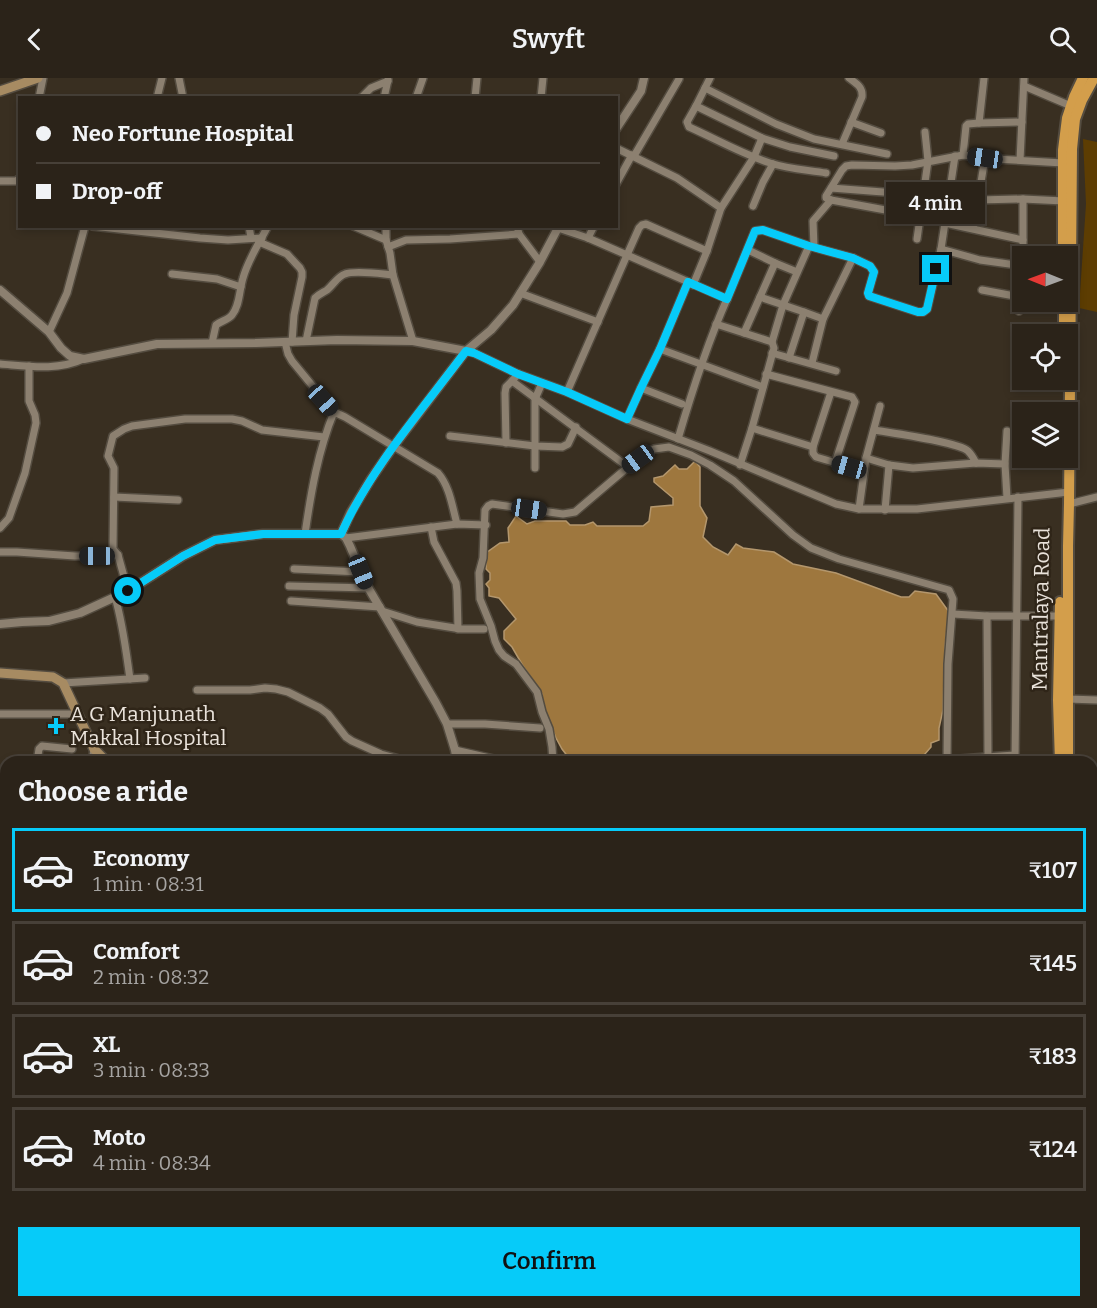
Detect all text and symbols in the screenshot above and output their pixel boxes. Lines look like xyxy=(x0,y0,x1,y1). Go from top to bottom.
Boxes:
icon: back xyxy=(18,23,51,56)
text: Swyft xyxy=(512,23,585,55)
icon: search xyxy=(1046,23,1079,56)
text: Neo Fortune Hospital xyxy=(72,120,294,147)
car xyxy=(966,147,1004,169)
text: Drop-off xyxy=(72,178,162,205)
callout: 4 min xyxy=(886,182,986,224)
text: 4 min xyxy=(909,191,962,215)
north arrow xyxy=(1012,246,1078,312)
map controls xyxy=(1012,246,1078,468)
route end xyxy=(922,255,949,282)
button: locate xyxy=(1012,324,1078,390)
car xyxy=(304,381,342,419)
button: layers xyxy=(1012,402,1078,468)
car xyxy=(618,441,658,477)
car xyxy=(829,453,869,481)
car xyxy=(510,498,548,520)
street label: Mantralaya Road xyxy=(1027,527,1055,691)
car xyxy=(79,547,115,565)
car xyxy=(346,552,376,592)
route start xyxy=(114,577,141,604)
place label: A G Manjunath Makkal Hospital xyxy=(70,701,227,751)
marker: A G Manjunath Makkal Hospital xyxy=(47,717,65,735)
text: Choose a ride xyxy=(18,776,188,808)
icon: car xyxy=(21,843,75,897)
text: Economy xyxy=(93,845,189,872)
text: ₹107 xyxy=(1028,857,1077,884)
text: 1 min · 08:31 xyxy=(93,872,204,896)
icon: car xyxy=(21,936,75,990)
text: Comfort xyxy=(93,938,180,965)
text: ₹145 xyxy=(1029,950,1077,977)
text: 2 min · 08:32 xyxy=(93,965,209,989)
icon: car xyxy=(21,1029,75,1083)
text: XL xyxy=(93,1031,120,1058)
text: ₹183 xyxy=(1028,1043,1077,1070)
text: 3 min · 08:33 xyxy=(93,1058,210,1082)
icon: car xyxy=(21,1122,75,1176)
text: Moto xyxy=(93,1124,146,1151)
text: ₹124 xyxy=(1028,1136,1077,1163)
text: 4 min · 08:34 xyxy=(93,1151,211,1175)
button: Confirm xyxy=(18,1227,1080,1296)

